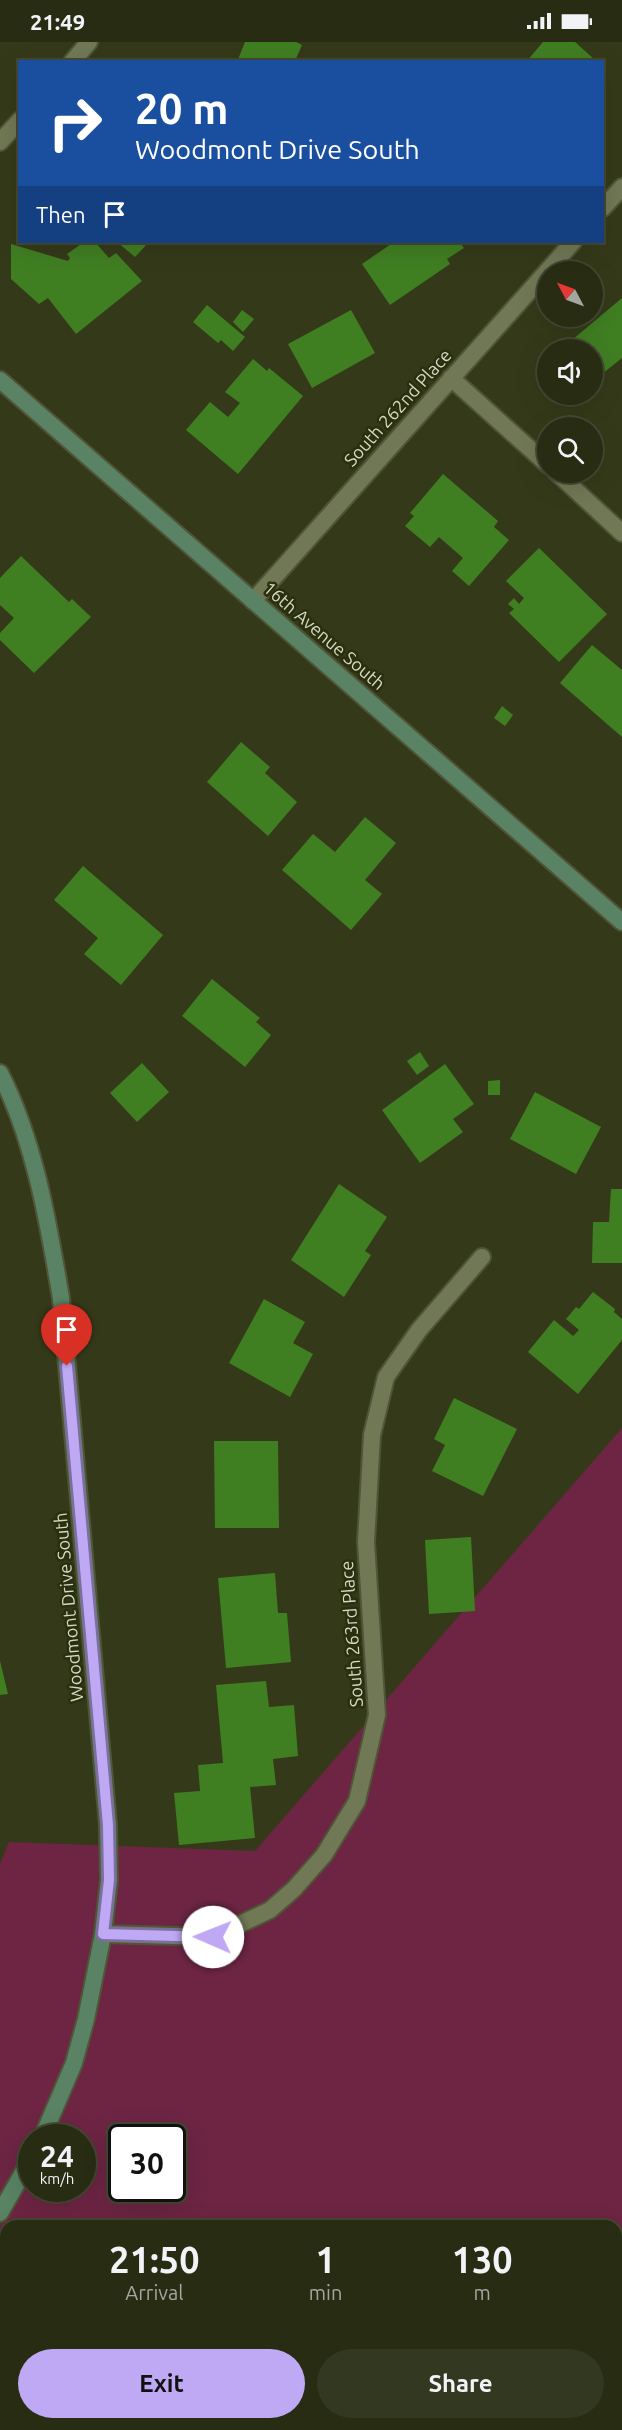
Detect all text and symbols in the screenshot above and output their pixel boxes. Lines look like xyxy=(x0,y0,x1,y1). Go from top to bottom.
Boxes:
text: 21:49 xyxy=(30,9,85,34)
icon: right xyxy=(36,84,114,162)
text: 20 m xyxy=(135,85,229,132)
text: Woodmont Drive South xyxy=(135,134,420,164)
icon: arrive xyxy=(98,198,131,231)
text: Then xyxy=(36,202,86,227)
north arrow xyxy=(537,261,603,327)
map controls xyxy=(537,261,603,483)
button: sound xyxy=(537,339,603,405)
street label: South 262nd Place xyxy=(340,345,455,470)
button: search xyxy=(537,417,603,483)
street label: 16th Avenue South xyxy=(260,577,389,693)
pin xyxy=(41,1304,92,1366)
icon: arrive xyxy=(50,1313,83,1346)
street label: Woodmont Drive South xyxy=(50,1512,86,1702)
street label: South 263rd Place xyxy=(336,1560,366,1708)
position arrow xyxy=(181,1905,245,1969)
speed limit sign: 30 xyxy=(108,2124,186,2202)
text: 24 xyxy=(40,2139,74,2173)
text: km/h xyxy=(40,2170,74,2187)
text: 21:50 xyxy=(109,2239,199,2280)
text: 1 xyxy=(315,2239,336,2280)
text: 130 xyxy=(452,2239,513,2280)
text: Arrival xyxy=(125,2281,184,2304)
text: min xyxy=(309,2281,342,2304)
text: m xyxy=(474,2281,491,2304)
button: Exit xyxy=(18,2349,305,2418)
button: Share xyxy=(317,2349,604,2418)

